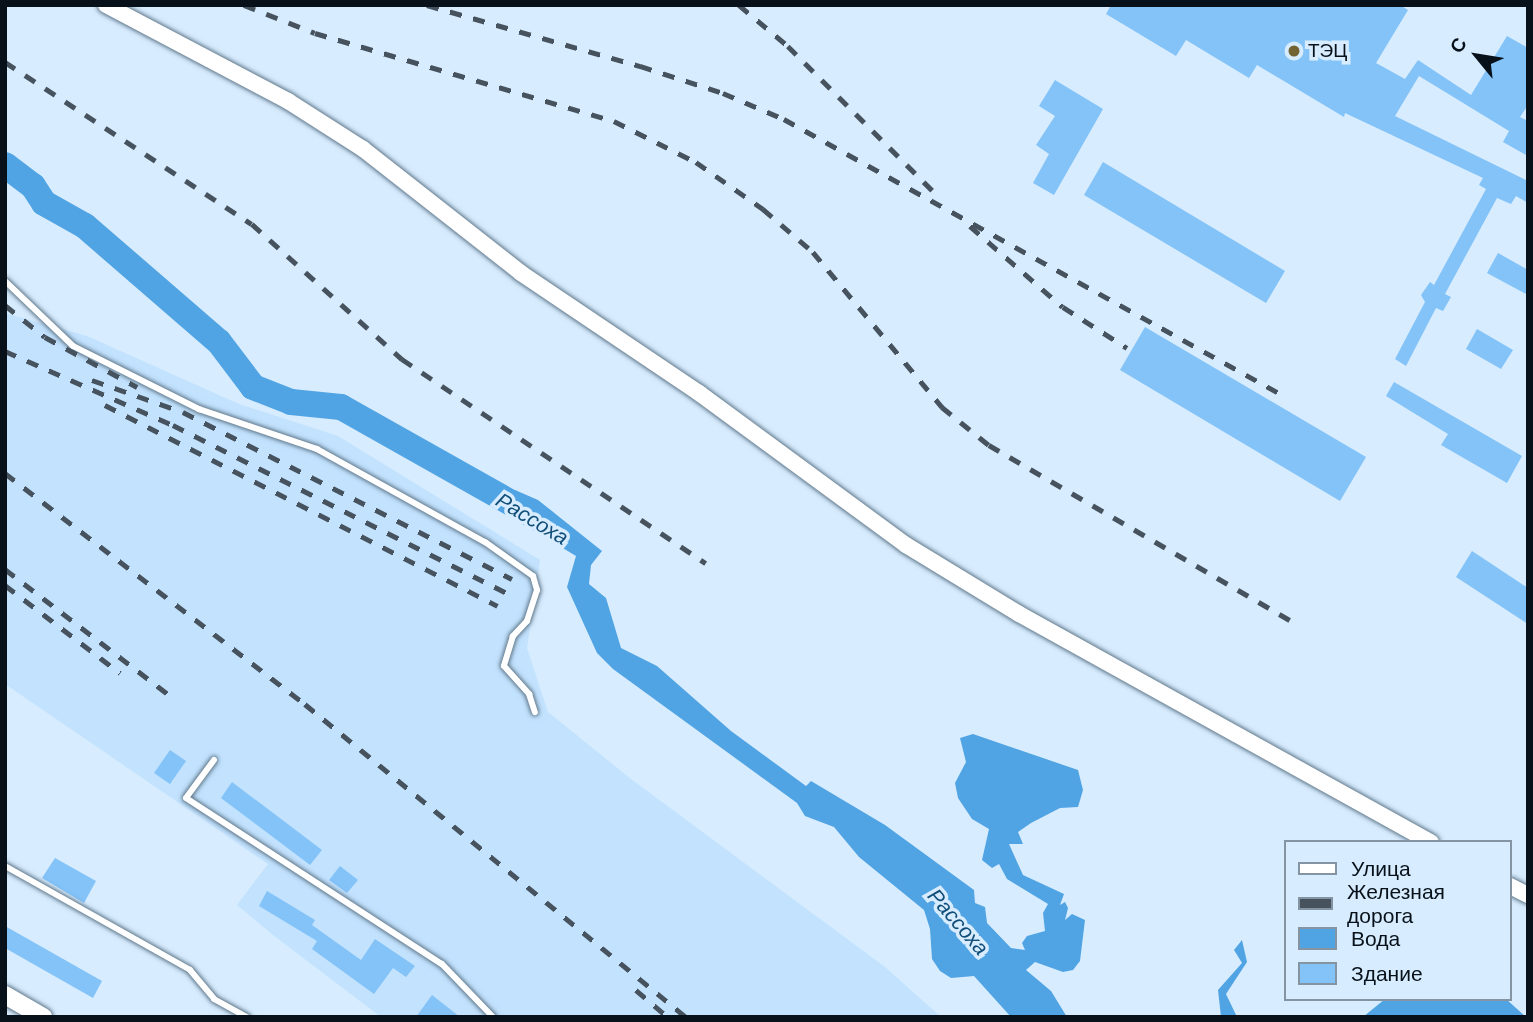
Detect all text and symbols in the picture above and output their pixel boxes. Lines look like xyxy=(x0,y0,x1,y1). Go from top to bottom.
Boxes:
north arrow xyxy=(1442,21,1512,91)
text: С xyxy=(1446,34,1471,56)
place label: ТЭЦ xyxy=(1308,40,1347,62)
marker: ТЭЦ xyxy=(1286,43,1302,59)
water label: Рассоха xyxy=(491,488,573,550)
legend xyxy=(1284,840,1512,1001)
text: Улица xyxy=(1351,857,1411,880)
text: Железная дорога xyxy=(1347,880,1445,927)
water label: Рассоха xyxy=(922,884,994,960)
text: Вода xyxy=(1351,927,1400,950)
text: Здание xyxy=(1351,962,1423,985)

